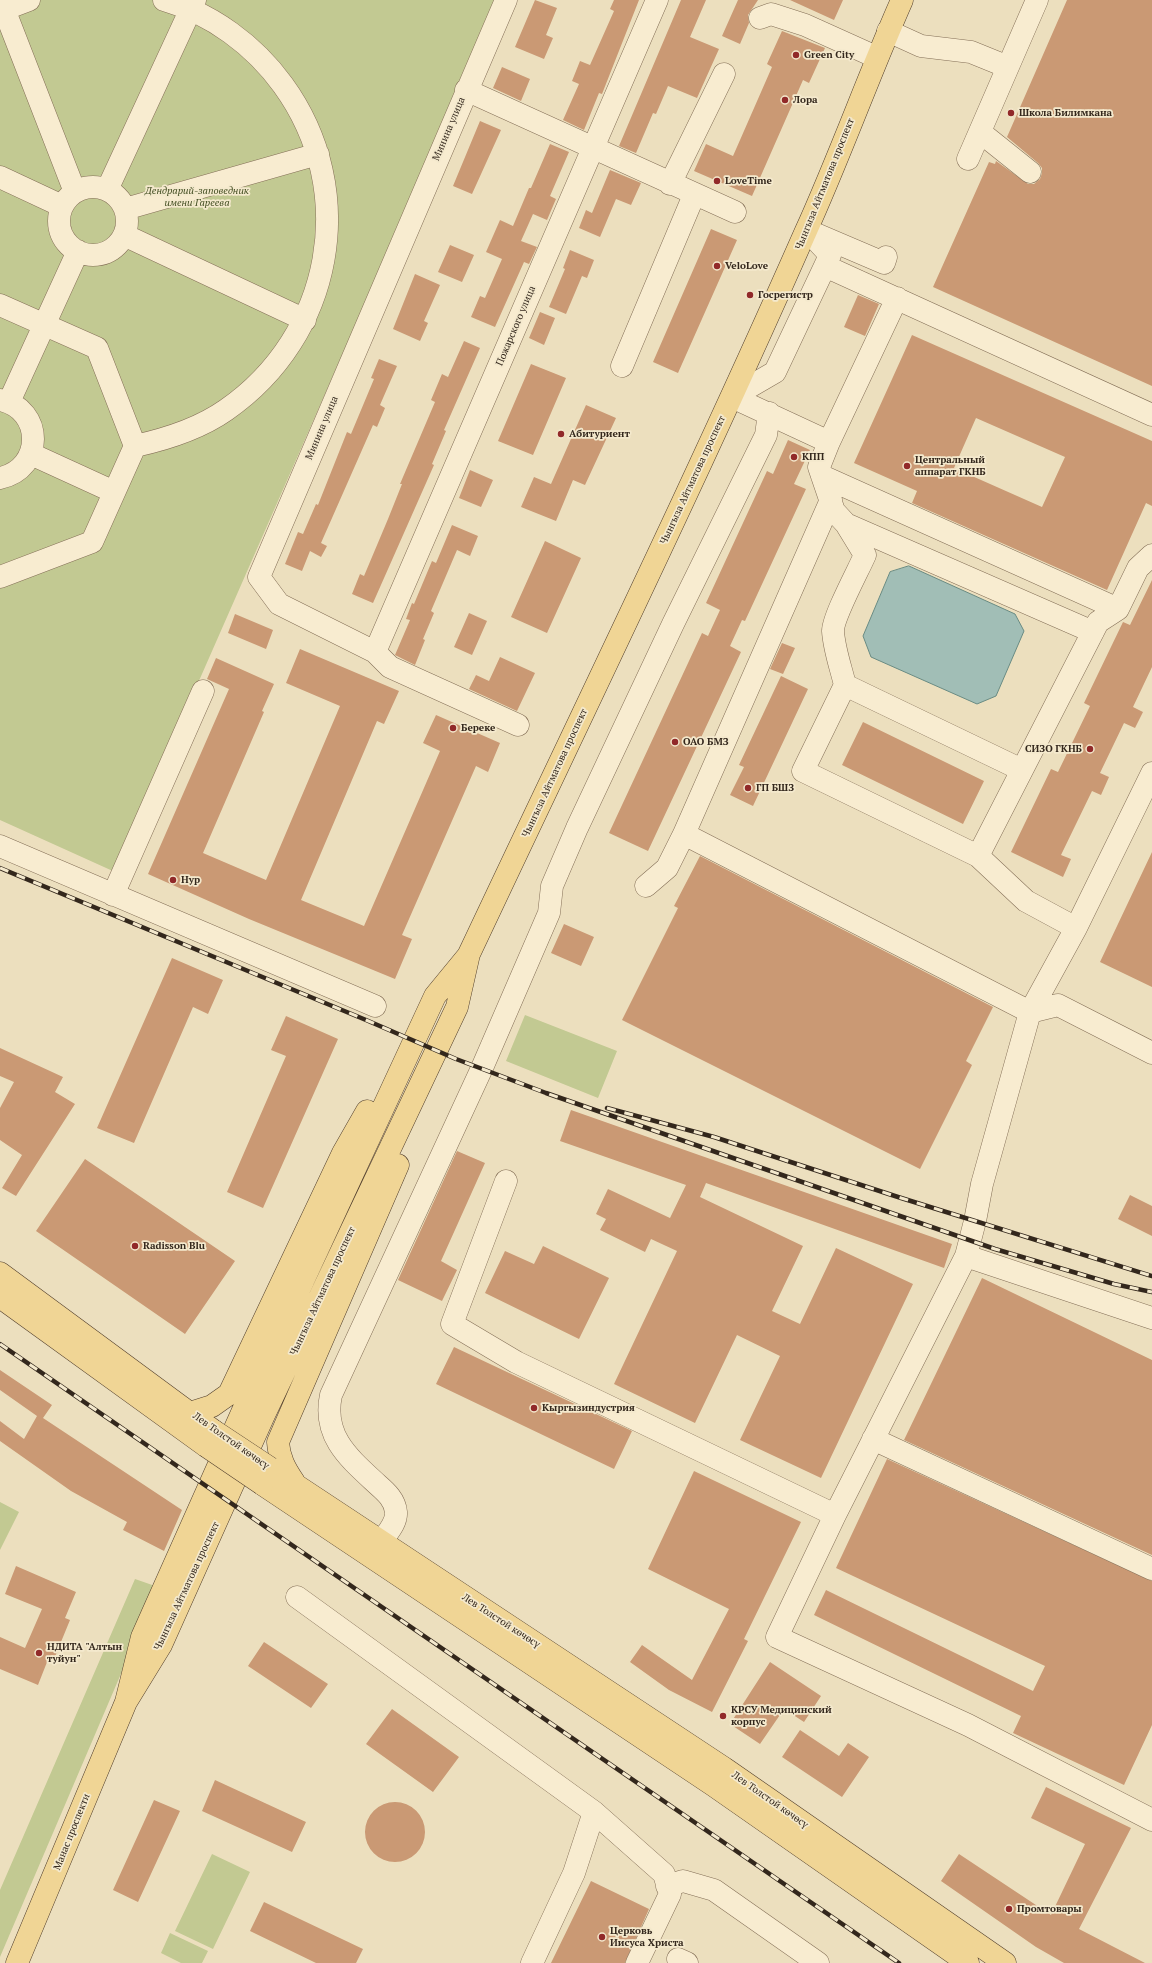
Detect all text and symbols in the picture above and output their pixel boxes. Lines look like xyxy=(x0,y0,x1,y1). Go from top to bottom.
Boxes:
place label: Green City xyxy=(804,49,854,61)
marker: Green City xyxy=(791,50,801,60)
place label: Лора xyxy=(793,94,818,106)
street label: Минина улица xyxy=(430,95,468,163)
marker: Лора xyxy=(780,95,790,105)
place label: Школа Билимкана xyxy=(1019,107,1112,119)
marker: Школа Билимкана xyxy=(1006,108,1016,118)
street label: Чынгыза Айтматова проспект xyxy=(793,116,857,252)
place label: LoveTime xyxy=(725,175,772,187)
marker: LoveTime xyxy=(712,176,722,186)
park label: Дендрарий-заповедник имени Гареева xyxy=(145,185,249,208)
place label: VeloLove xyxy=(725,260,768,272)
marker: VeloLove xyxy=(712,261,722,271)
street label: Пожарского улица xyxy=(494,284,538,368)
place label: Госрегистр xyxy=(758,289,813,301)
marker: Госрегистр xyxy=(745,290,755,300)
street label: Минина улица xyxy=(303,394,341,462)
street label: Чынгыза Айтматова проспект xyxy=(658,414,728,546)
place label: Абитуриент xyxy=(569,428,630,440)
marker: Абитуриент xyxy=(556,429,566,439)
place label: КПП xyxy=(802,451,824,463)
marker: КПП xyxy=(789,452,799,462)
place label: Центральный аппарат ГКНБ xyxy=(915,454,986,478)
marker: Центральный аппарат ГКНБ xyxy=(902,461,912,471)
street label: Чынгыза Айтматова проспект xyxy=(520,707,590,839)
place label: Береке xyxy=(461,722,495,734)
marker: Береке xyxy=(448,723,458,733)
place label: ОАО БМЗ xyxy=(683,736,729,748)
marker: ОАО БМЗ xyxy=(670,737,680,747)
place label: СИЗО ГКНБ xyxy=(1025,743,1082,755)
marker: СИЗО ГКНБ xyxy=(1085,744,1095,754)
place label: ГП БШЗ xyxy=(756,782,794,794)
marker: ГП БШЗ xyxy=(743,783,753,793)
place label: Нур xyxy=(181,874,200,886)
marker: Нур xyxy=(168,875,178,885)
street label: Чынгыза Айтматова проспект xyxy=(288,1225,358,1357)
place label: Radisson Blu xyxy=(143,1240,205,1252)
marker: Radisson Blu xyxy=(130,1241,140,1251)
place label: Кыргызиндустрия xyxy=(542,1402,635,1414)
marker: Кыргызиндустрия xyxy=(529,1403,539,1413)
street label: Лев Толстой көчөсү xyxy=(190,1410,272,1472)
street label: Чынгыза Айтматова проспект xyxy=(152,1520,222,1652)
street label: Лев Толстой көчөсү xyxy=(460,1591,542,1651)
place label: НДИТА "Алтын туйун" xyxy=(47,1641,122,1664)
marker: НДИТА "Алтын туйун" xyxy=(34,1648,44,1658)
place label: КРСУ Медицинский корпус xyxy=(731,1704,832,1728)
marker: КРСУ Медицинский корпус xyxy=(718,1711,728,1721)
street label: Лев Толстой көчөсү xyxy=(729,1769,811,1831)
street label: Манас проспекти xyxy=(51,1792,93,1872)
place label: Промтовары xyxy=(1017,1903,1082,1915)
marker: Промтовары xyxy=(1004,1904,1014,1914)
place label: Церковь Иисуса Христа xyxy=(610,1925,684,1948)
marker: Церковь Иисуса Христа xyxy=(597,1932,607,1942)

